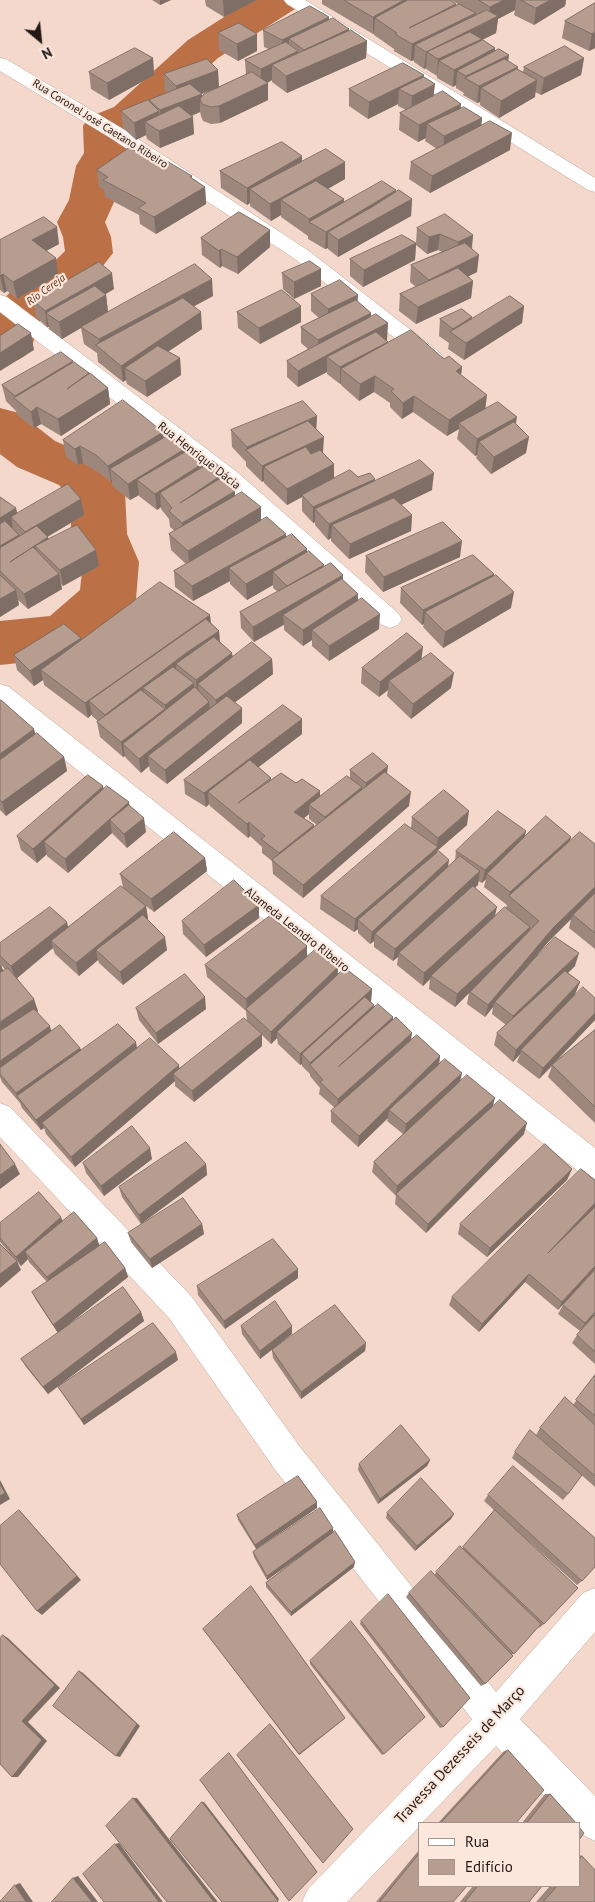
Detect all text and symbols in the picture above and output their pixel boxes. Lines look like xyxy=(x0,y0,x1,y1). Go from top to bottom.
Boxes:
north arrow xyxy=(15,15,65,65)
text: N xyxy=(39,43,55,63)
street label: Rua Coronel José Caetano Ribeiro xyxy=(30,77,170,171)
water label: Rio Cereja xyxy=(24,271,68,309)
street label: Rua Henrique Dácia xyxy=(155,419,243,493)
street label: Alameda Leandro Ribeiro xyxy=(242,885,352,975)
street label: Travessa Dezesseis de Março xyxy=(391,1682,529,1828)
legend xyxy=(418,1822,580,1887)
text: Rua xyxy=(465,1832,489,1851)
text: Edifício xyxy=(465,1857,513,1876)

